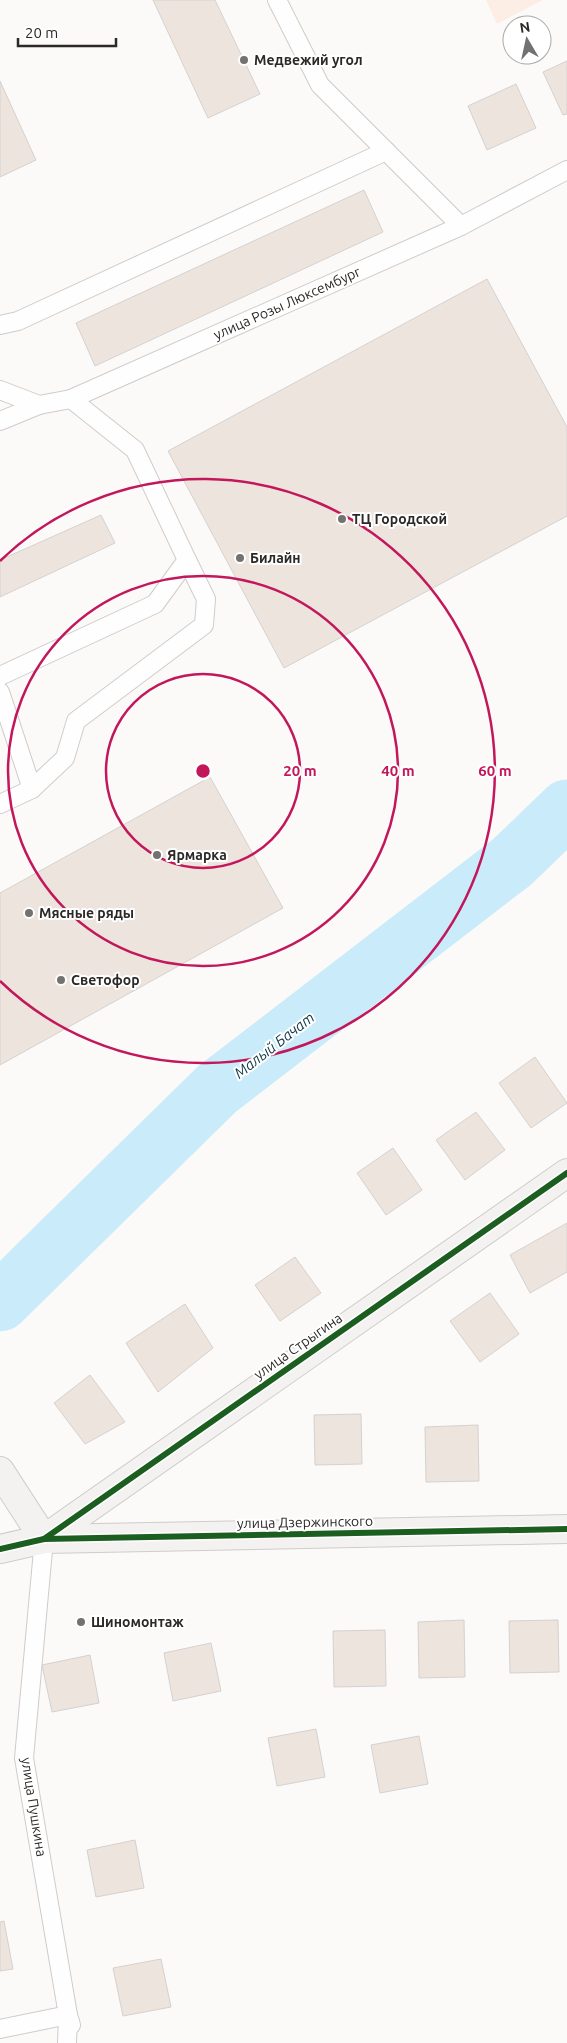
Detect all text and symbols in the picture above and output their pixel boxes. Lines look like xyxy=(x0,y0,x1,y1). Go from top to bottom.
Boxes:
scale bar xyxy=(18,15,115,47)
north arrow xyxy=(502,15,552,65)
text: N xyxy=(519,18,531,36)
text: 20 m xyxy=(25,24,58,41)
place label: Медвежий угол xyxy=(254,52,363,68)
marker: Медвежий угол xyxy=(238,54,250,66)
street label: улица Розы Люксембург xyxy=(211,263,363,343)
place label: ТЦ Городской xyxy=(352,511,447,527)
marker: ТЦ Городской xyxy=(336,513,348,525)
place label: Билайн xyxy=(250,550,301,566)
marker: Билайн xyxy=(234,552,246,564)
centre of rings xyxy=(194,762,212,780)
text: 20 m xyxy=(283,762,317,779)
text: 40 m xyxy=(381,762,415,779)
text: 60 m xyxy=(478,762,512,779)
place label: Ярмарка xyxy=(167,847,227,863)
marker: Ярмарка xyxy=(151,849,163,861)
place label: Мясные ряды xyxy=(39,905,134,921)
marker: Мясные ряды xyxy=(23,907,35,919)
place label: Светофор xyxy=(71,972,140,988)
marker: Светофор xyxy=(55,974,67,986)
water label: Малый Бачат xyxy=(231,1008,317,1082)
street label: улица Стрыгина xyxy=(251,1310,345,1382)
street label: улица Дзержинского xyxy=(237,1513,373,1531)
place label: Шиномонтаж xyxy=(91,1614,184,1630)
marker: Шиномонтаж xyxy=(75,1616,87,1628)
street label: улица Пушкина xyxy=(18,1756,50,1858)

